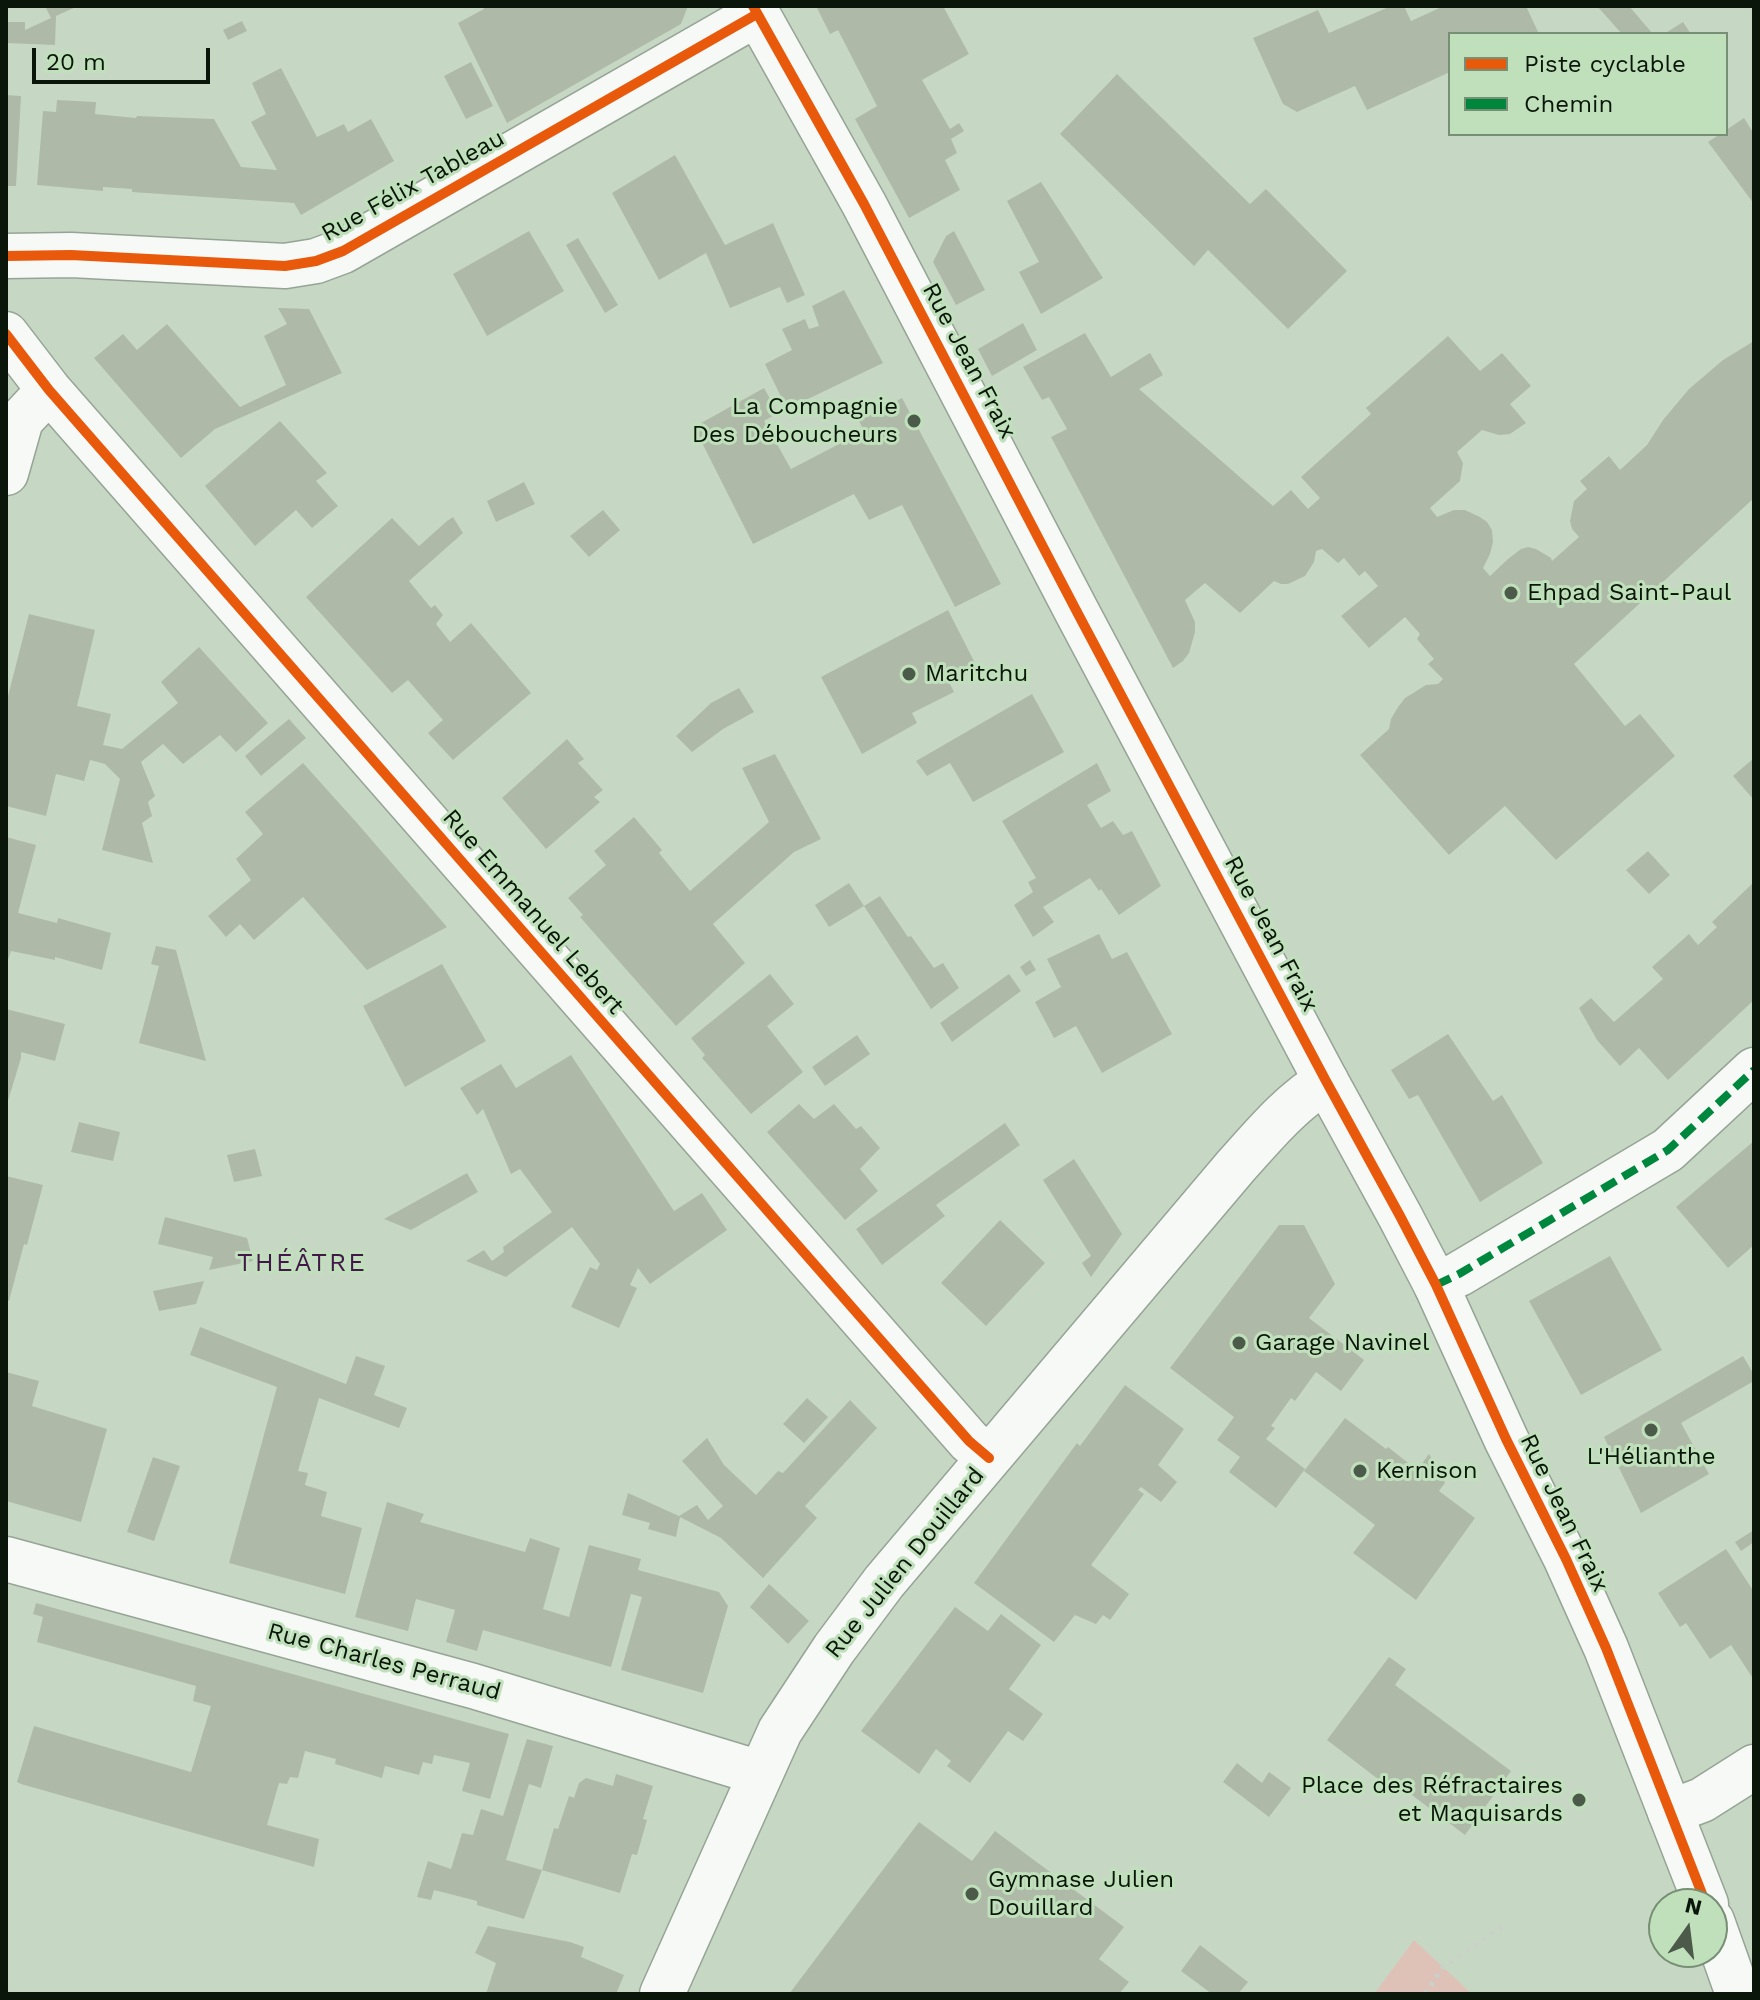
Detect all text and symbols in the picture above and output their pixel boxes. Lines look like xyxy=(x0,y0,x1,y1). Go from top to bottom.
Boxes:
scale bar xyxy=(36,32,214,82)
legend xyxy=(1448,32,1728,136)
text: 20 m xyxy=(46,48,106,76)
text: Piste cyclable xyxy=(1524,50,1686,78)
text: Chemin xyxy=(1524,90,1613,118)
street label: Rue Félix Tableau xyxy=(317,124,509,248)
street label: Rue Jean Fraix xyxy=(916,278,1022,444)
place label: La Compagnie Des Déboucheurs xyxy=(692,393,898,449)
marker: La Compagnie Des Déboucheurs xyxy=(905,412,923,430)
place label: Ehpad Saint-Paul xyxy=(1527,579,1731,607)
marker: Ehpad Saint-Paul xyxy=(1502,584,1520,602)
place label: Maritchu xyxy=(925,660,1028,688)
marker: Maritchu xyxy=(900,665,918,683)
street label: Rue Emmanuel Lebert xyxy=(436,804,630,1020)
street label: Rue Jean Fraix xyxy=(1218,851,1324,1017)
district label: THÉÂTRE xyxy=(237,1247,367,1279)
place label: Garage Navinel xyxy=(1255,1329,1429,1357)
marker: Garage Navinel xyxy=(1230,1334,1248,1352)
marker: L'Hélianthe xyxy=(1642,1421,1660,1439)
street label: Rue Jean Fraix xyxy=(1513,1429,1615,1597)
place label: L'Hélianthe xyxy=(1586,1443,1716,1471)
place label: Kernison xyxy=(1376,1457,1478,1485)
street label: Rue Julien Douillard xyxy=(819,1462,991,1664)
marker: Kernison xyxy=(1351,1462,1369,1480)
street label: Rue Charles Perraud xyxy=(264,1617,504,1707)
place label: Place des Réfractaires et Maquisards xyxy=(1301,1772,1563,1828)
marker: Place des Réfractaires et Maquisards xyxy=(1570,1791,1588,1809)
place label: Gymnase Julien Douillard xyxy=(988,1866,1174,1922)
marker: Gymnase Julien Douillard xyxy=(963,1885,981,1903)
north arrow xyxy=(1648,1888,1728,1968)
text: N xyxy=(1683,1892,1704,1920)

